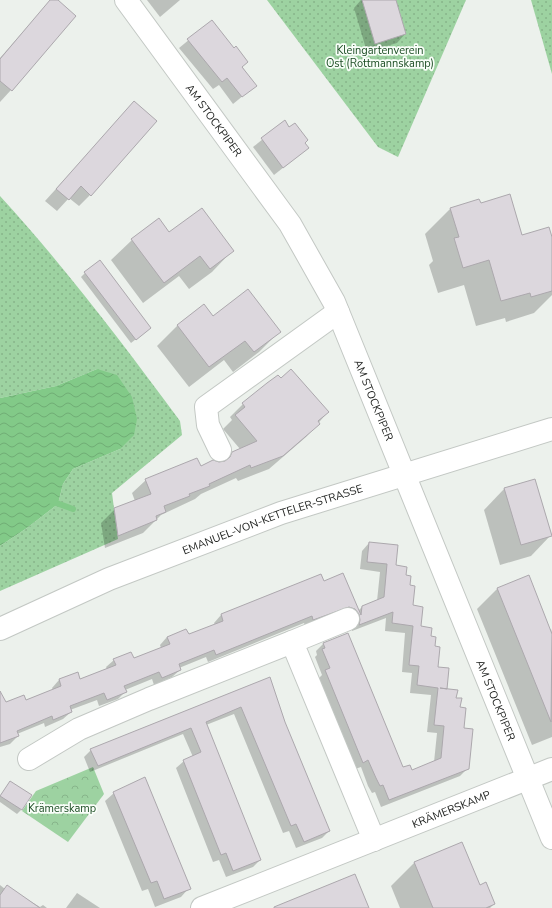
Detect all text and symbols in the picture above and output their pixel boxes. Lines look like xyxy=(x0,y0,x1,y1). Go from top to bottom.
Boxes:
park label: Kleingartenverein Ost (Rottmannskamp) xyxy=(326,43,434,71)
street label: AM STOCKPIPER xyxy=(182,81,246,160)
street label: AM STOCKPIPER xyxy=(351,357,397,443)
street label: EMANUEL-VON-KETTELER-STRASSE xyxy=(180,481,364,558)
street label: AM STOCKPIPER xyxy=(473,657,519,744)
street label: KRÄMERSKAMP xyxy=(410,787,492,831)
park label: Krämerskamp xyxy=(28,801,96,816)

